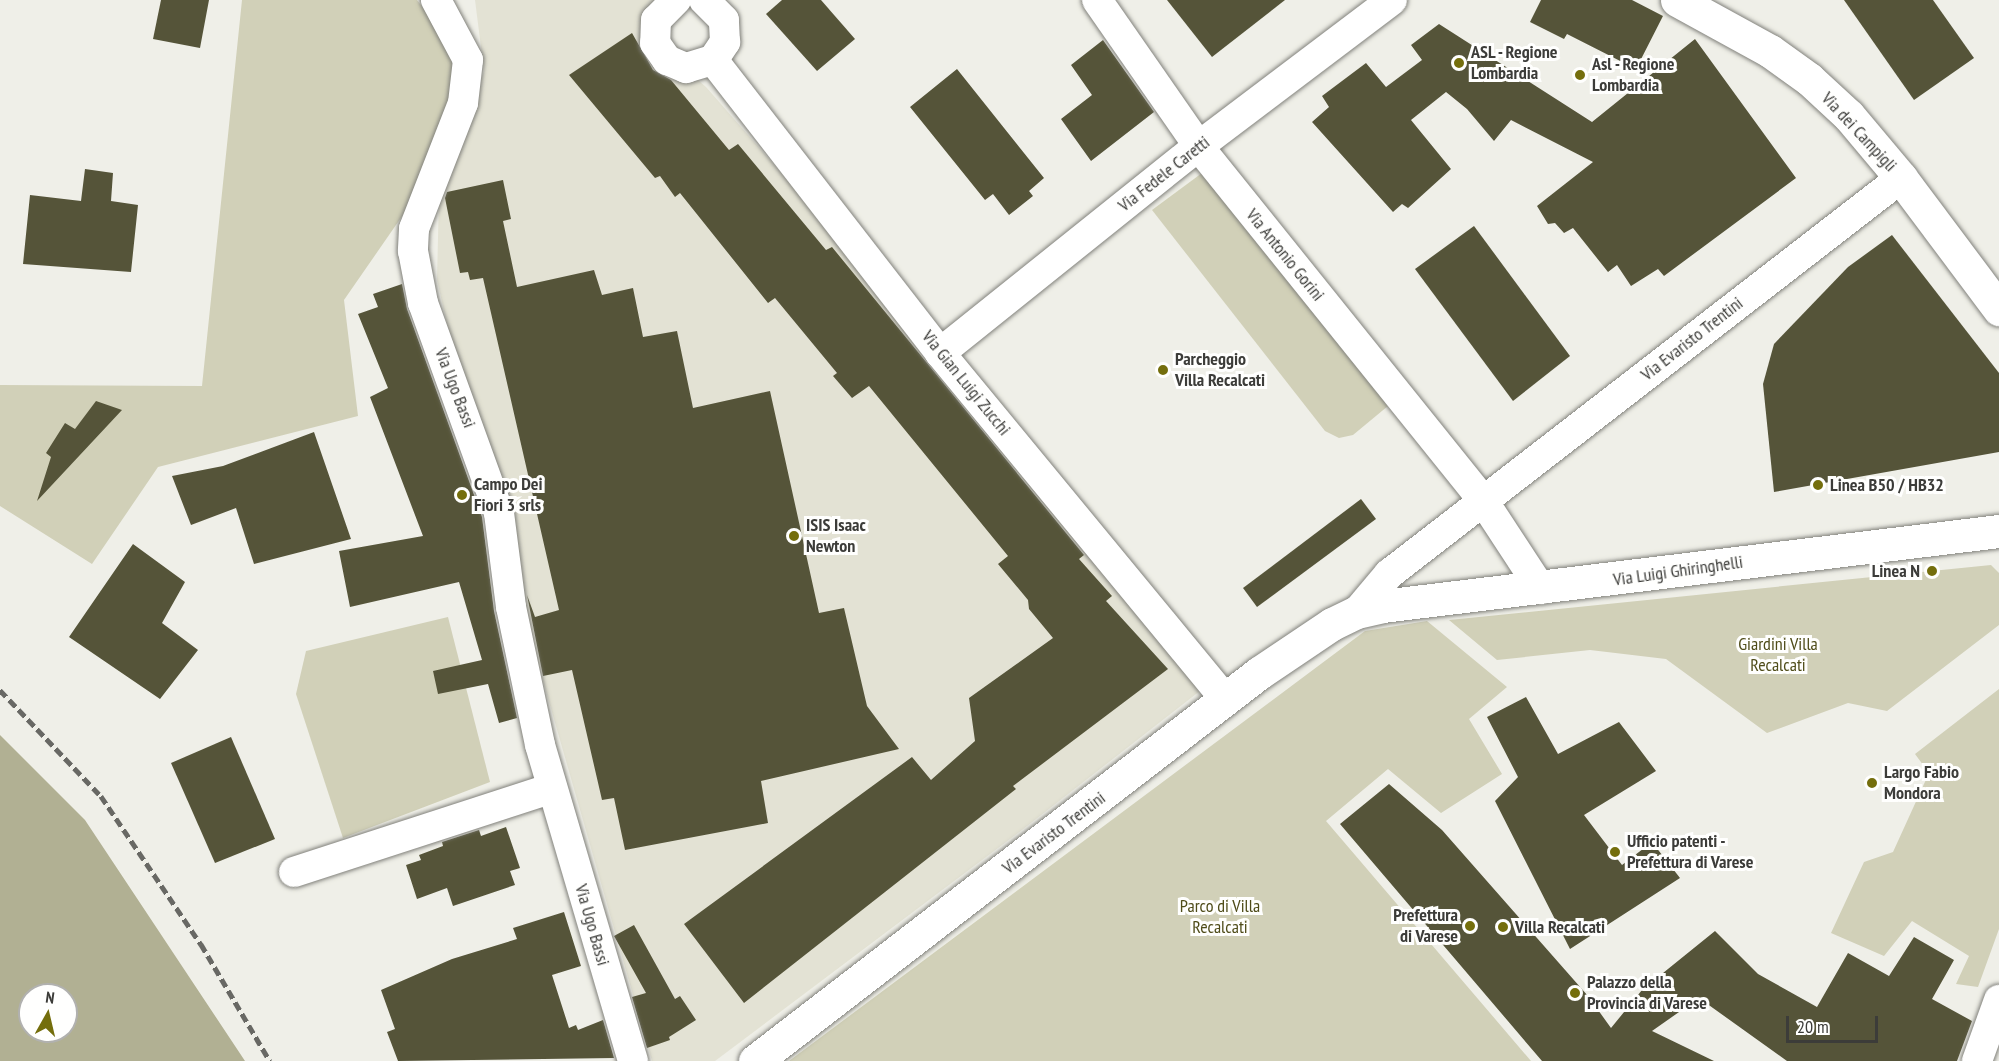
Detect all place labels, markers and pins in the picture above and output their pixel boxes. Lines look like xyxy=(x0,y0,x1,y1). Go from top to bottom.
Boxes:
place label: ASL - Regione Lombardia xyxy=(1471,42,1560,84)
place label: Asl - Regione Lombardia xyxy=(1592,54,1676,97)
marker: ASL - Regione Lombardia xyxy=(1452,56,1466,70)
marker: Asl - Regione Lombardia xyxy=(1573,68,1587,82)
place label: Parcheggio Villa Recalcati xyxy=(1175,349,1265,392)
marker: Parcheggio Villa Recalcati xyxy=(1156,363,1170,377)
place label: Campo Dei Fiori 3 srls xyxy=(474,474,543,516)
place label: Linea B50 / HB32 xyxy=(1830,474,1944,496)
marker: Linea B50 / HB32 xyxy=(1811,478,1825,492)
marker: Campo Dei Fiori 3 srls xyxy=(455,488,469,502)
place label: ISIS Isaac Newton xyxy=(806,515,866,558)
marker: ISIS Isaac Newton xyxy=(787,529,801,543)
place label: Linea N xyxy=(1872,560,1920,582)
marker: Linea N xyxy=(1925,564,1939,578)
place label: Largo Fabio Mondora xyxy=(1884,762,1959,804)
marker: Largo Fabio Mondora xyxy=(1865,776,1879,790)
place label: Ufficio patenti - Prefettura di Varese xyxy=(1627,831,1754,874)
marker: Ufficio patenti - Prefettura di Varese xyxy=(1608,845,1622,859)
place label: Prefettura di Varese xyxy=(1393,905,1458,948)
place label: Villa Recalcati xyxy=(1515,916,1605,938)
marker: Prefettura di Varese xyxy=(1463,919,1477,933)
marker: Villa Recalcati xyxy=(1496,920,1510,934)
place label: Palazzo della Provincia di Varese xyxy=(1587,972,1707,1014)
marker: Palazzo della Provincia di Varese xyxy=(1568,986,1582,1000)

